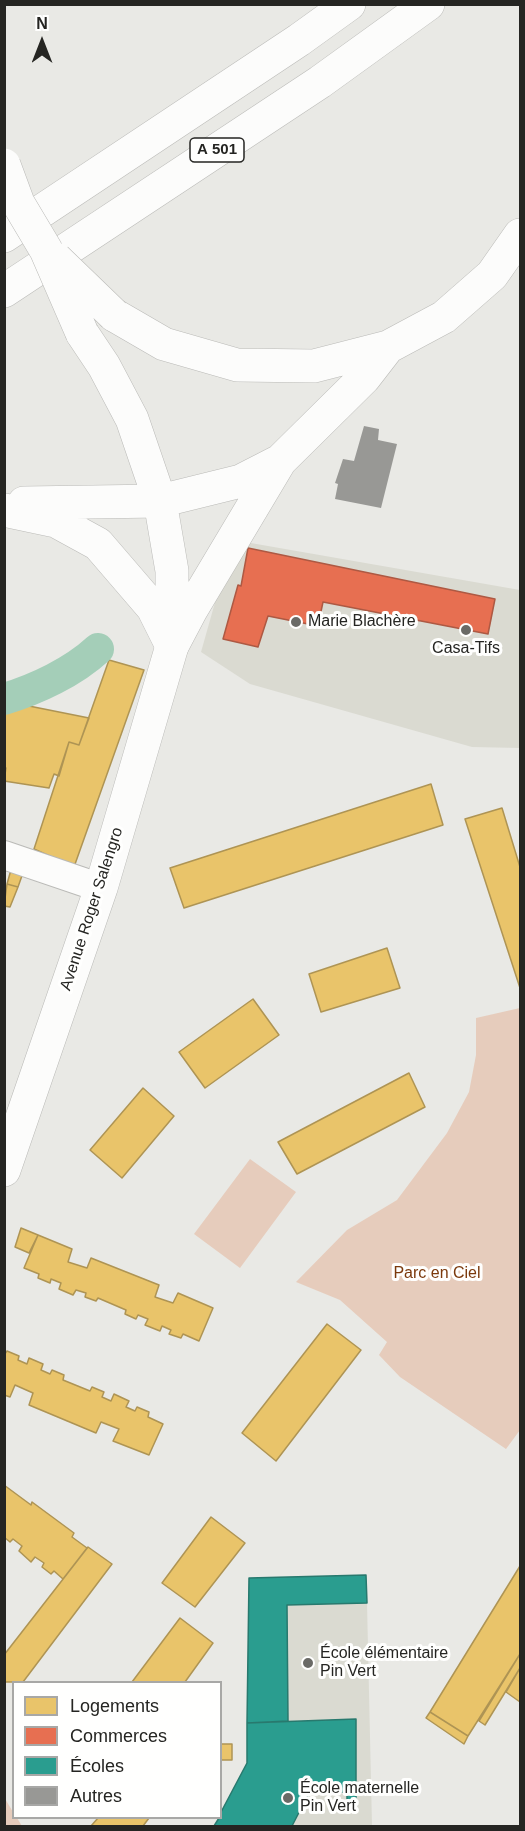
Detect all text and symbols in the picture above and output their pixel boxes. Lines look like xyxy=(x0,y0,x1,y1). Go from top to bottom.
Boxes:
north arrow xyxy=(12,12,72,72)
text: N xyxy=(36,15,48,32)
road number: A 501 xyxy=(190,138,244,162)
place label: Marie Blachère xyxy=(308,612,416,632)
marker: Marie Blachère xyxy=(289,615,303,629)
marker: Casa-Tifs xyxy=(459,623,473,637)
place label: Casa-Tifs xyxy=(432,639,500,659)
street label: Avenue Roger Salengro xyxy=(57,825,127,993)
park label: Parc en Ciel xyxy=(393,1264,481,1284)
place label: École élémentaire Pin Vert xyxy=(320,1644,448,1682)
marker: École élémentaire Pin Vert xyxy=(301,1656,315,1670)
legend xyxy=(12,1681,222,1819)
text: Logements xyxy=(70,1696,159,1716)
text: Commerces xyxy=(70,1726,167,1746)
text: Écoles xyxy=(70,1756,124,1776)
place label: École maternelle Pin Vert xyxy=(300,1779,419,1817)
text: Autres xyxy=(70,1786,122,1806)
marker: École maternelle Pin Vert xyxy=(281,1791,295,1805)

